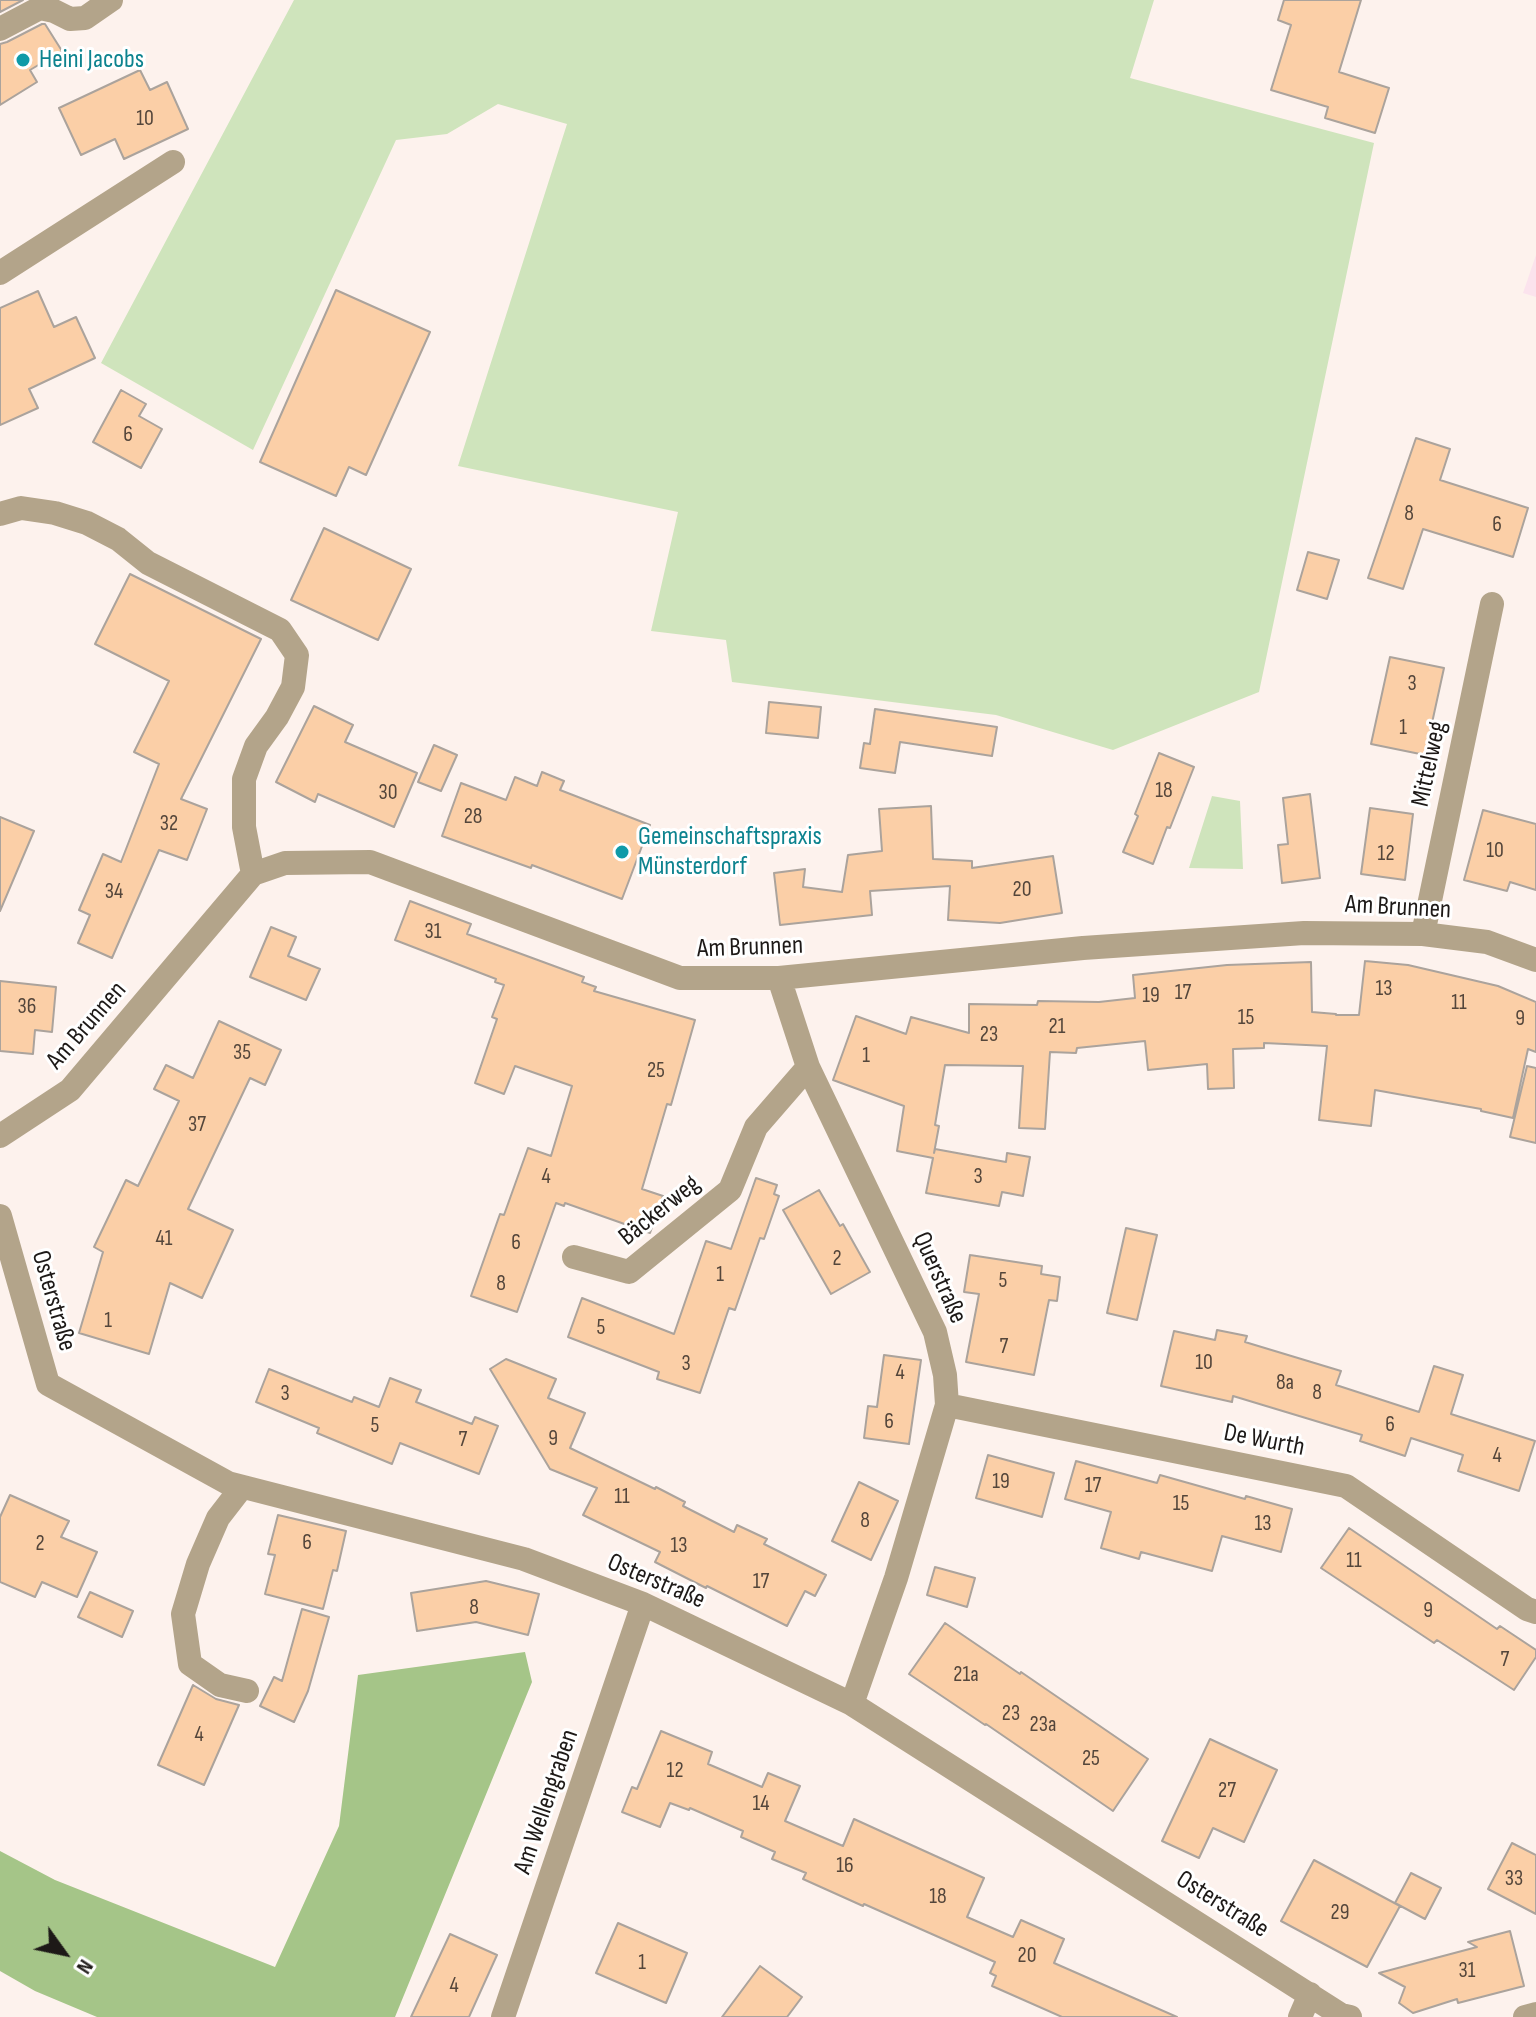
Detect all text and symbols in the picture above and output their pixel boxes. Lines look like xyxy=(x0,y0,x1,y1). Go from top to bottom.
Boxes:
place label: Heini Jacobs xyxy=(39,44,144,76)
marker: Heini Jacobs xyxy=(14,51,32,69)
house number: 10 xyxy=(136,106,154,132)
house number: 6 xyxy=(123,422,133,448)
house number: 8 xyxy=(1404,501,1414,527)
house number: 6 xyxy=(1492,512,1502,538)
house number: 3 xyxy=(1407,671,1417,697)
house number: 1 xyxy=(1399,715,1407,741)
street label: Mittelweg xyxy=(1406,718,1454,810)
house number: 18 xyxy=(1155,778,1173,804)
house number: 30 xyxy=(378,780,398,806)
house number: 28 xyxy=(464,804,482,830)
house number: 32 xyxy=(160,811,178,837)
place label: Gemeinschaftspraxis Münsterdorf xyxy=(638,821,822,882)
house number: 10 xyxy=(1486,838,1504,864)
house number: 12 xyxy=(1377,841,1395,867)
marker: Gemeinschaftspraxis Münsterdorf xyxy=(613,843,631,861)
house number: 20 xyxy=(1013,877,1031,903)
house number: 34 xyxy=(105,879,123,905)
street label: Am Brunnen xyxy=(1344,890,1452,926)
house number: 31 xyxy=(425,919,441,945)
street label: Am Brunnen xyxy=(696,931,804,965)
street label: Am Brunnen xyxy=(40,976,134,1076)
house number: 13 xyxy=(1376,976,1392,1002)
house number: 17 xyxy=(1175,980,1191,1006)
house number: 19 xyxy=(1142,983,1160,1009)
house number: 11 xyxy=(1451,990,1467,1016)
house number: 36 xyxy=(18,994,36,1020)
house number: 15 xyxy=(1238,1005,1254,1031)
house number: 9 xyxy=(1515,1006,1525,1032)
house number: 21 xyxy=(1049,1014,1065,1040)
house number: 23 xyxy=(980,1022,998,1048)
house number: 35 xyxy=(233,1040,251,1066)
house number: 1 xyxy=(862,1043,870,1069)
house number: 25 xyxy=(647,1058,665,1084)
house number: 37 xyxy=(188,1112,206,1138)
house number: 4 xyxy=(541,1164,551,1190)
house number: 3 xyxy=(973,1164,983,1190)
street label: Bäckerweg xyxy=(613,1169,707,1253)
house number: 41 xyxy=(156,1226,172,1252)
street label: Querstraße xyxy=(905,1227,973,1329)
house number: 6 xyxy=(511,1230,521,1256)
house number: 2 xyxy=(832,1246,842,1272)
street label: Osterstraße xyxy=(24,1247,82,1355)
house number: 1 xyxy=(716,1262,724,1288)
house number: 5 xyxy=(999,1268,1007,1294)
house number: 8 xyxy=(496,1271,506,1297)
house number: 1 xyxy=(104,1308,112,1334)
house number: 5 xyxy=(597,1315,605,1341)
house number: 7 xyxy=(1000,1334,1008,1360)
house number: 10 xyxy=(1195,1350,1213,1376)
house number: 3 xyxy=(681,1351,691,1377)
house number: 4 xyxy=(895,1360,905,1386)
house number: 8a xyxy=(1276,1370,1294,1396)
house number: 8 xyxy=(1312,1380,1322,1406)
house number: 3 xyxy=(280,1381,290,1407)
house number: 6 xyxy=(884,1409,894,1435)
house number: 6 xyxy=(1385,1412,1395,1438)
house number: 5 xyxy=(371,1413,379,1439)
street label: De Wurth xyxy=(1221,1418,1307,1464)
house number: 9 xyxy=(548,1426,558,1452)
house number: 7 xyxy=(459,1427,467,1453)
house number: 4 xyxy=(1492,1443,1502,1469)
house number: 19 xyxy=(992,1469,1010,1495)
house number: 17 xyxy=(1085,1473,1101,1499)
house number: 11 xyxy=(614,1484,630,1510)
house number: 15 xyxy=(1173,1491,1189,1517)
house number: 8 xyxy=(860,1508,870,1534)
house number: 13 xyxy=(1255,1511,1271,1537)
house number: 6 xyxy=(302,1530,312,1556)
house number: 2 xyxy=(35,1531,45,1557)
house number: 13 xyxy=(671,1533,687,1559)
street label: Osterstraße xyxy=(602,1547,710,1617)
house number: 11 xyxy=(1346,1548,1362,1574)
house number: 17 xyxy=(753,1569,769,1595)
house number: 8 xyxy=(469,1595,479,1621)
house number: 9 xyxy=(1423,1598,1433,1624)
house number: 7 xyxy=(1501,1647,1509,1673)
house number: 21a xyxy=(953,1662,979,1688)
house number: 23 xyxy=(1002,1701,1020,1727)
house number: 23a xyxy=(1030,1712,1056,1738)
house number: 4 xyxy=(194,1722,204,1748)
street label: Am Wellengraben xyxy=(508,1726,586,1878)
house number: 25 xyxy=(1082,1746,1100,1772)
house number: 12 xyxy=(666,1758,684,1784)
house number: 27 xyxy=(1218,1778,1236,1804)
house number: 14 xyxy=(753,1791,769,1817)
house number: 16 xyxy=(836,1853,854,1879)
street label: Osterstraße xyxy=(1170,1864,1274,1946)
house number: 33 xyxy=(1505,1866,1523,1892)
house number: 18 xyxy=(929,1884,947,1910)
house number: 29 xyxy=(1331,1900,1349,1926)
north arrow xyxy=(24,1913,104,1993)
house number: 20 xyxy=(1018,1943,1036,1969)
house number: 1 xyxy=(638,1950,646,1976)
text: N xyxy=(70,1954,99,1979)
house number: 31 xyxy=(1459,1958,1475,1984)
house number: 4 xyxy=(449,1973,459,1999)

